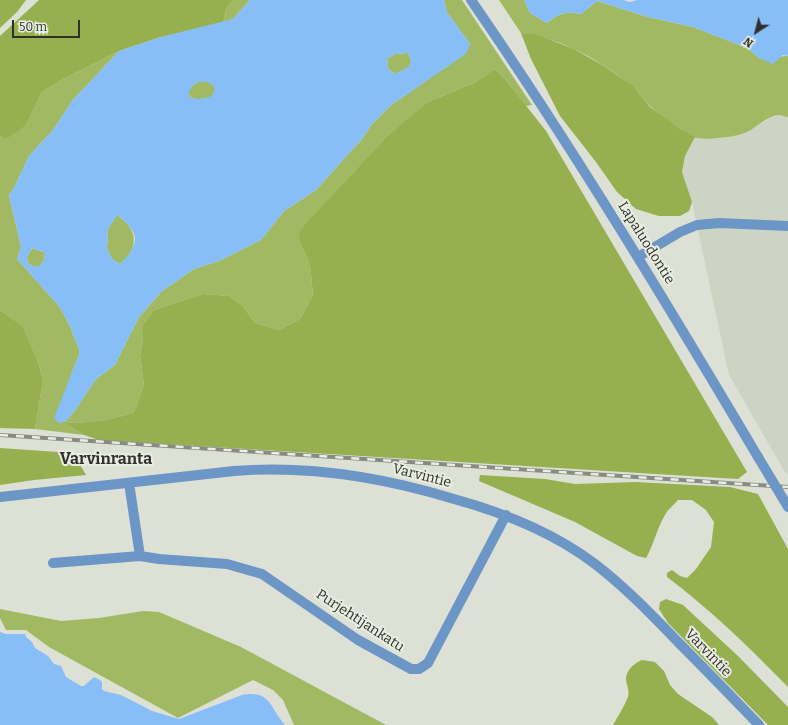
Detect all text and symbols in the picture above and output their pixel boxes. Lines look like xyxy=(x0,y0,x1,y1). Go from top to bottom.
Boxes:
scale bar xyxy=(14,12,82,38)
north arrow xyxy=(736,12,776,52)
text: 50 m xyxy=(19,20,47,34)
text: N xyxy=(741,34,756,50)
street label: Lapaluodontie xyxy=(614,199,678,287)
district label: Varvinranta xyxy=(60,450,152,470)
street label: Varvintie xyxy=(391,461,453,491)
street label: Purjehtijankatu xyxy=(313,586,407,656)
street label: Varvintie xyxy=(681,626,735,680)

